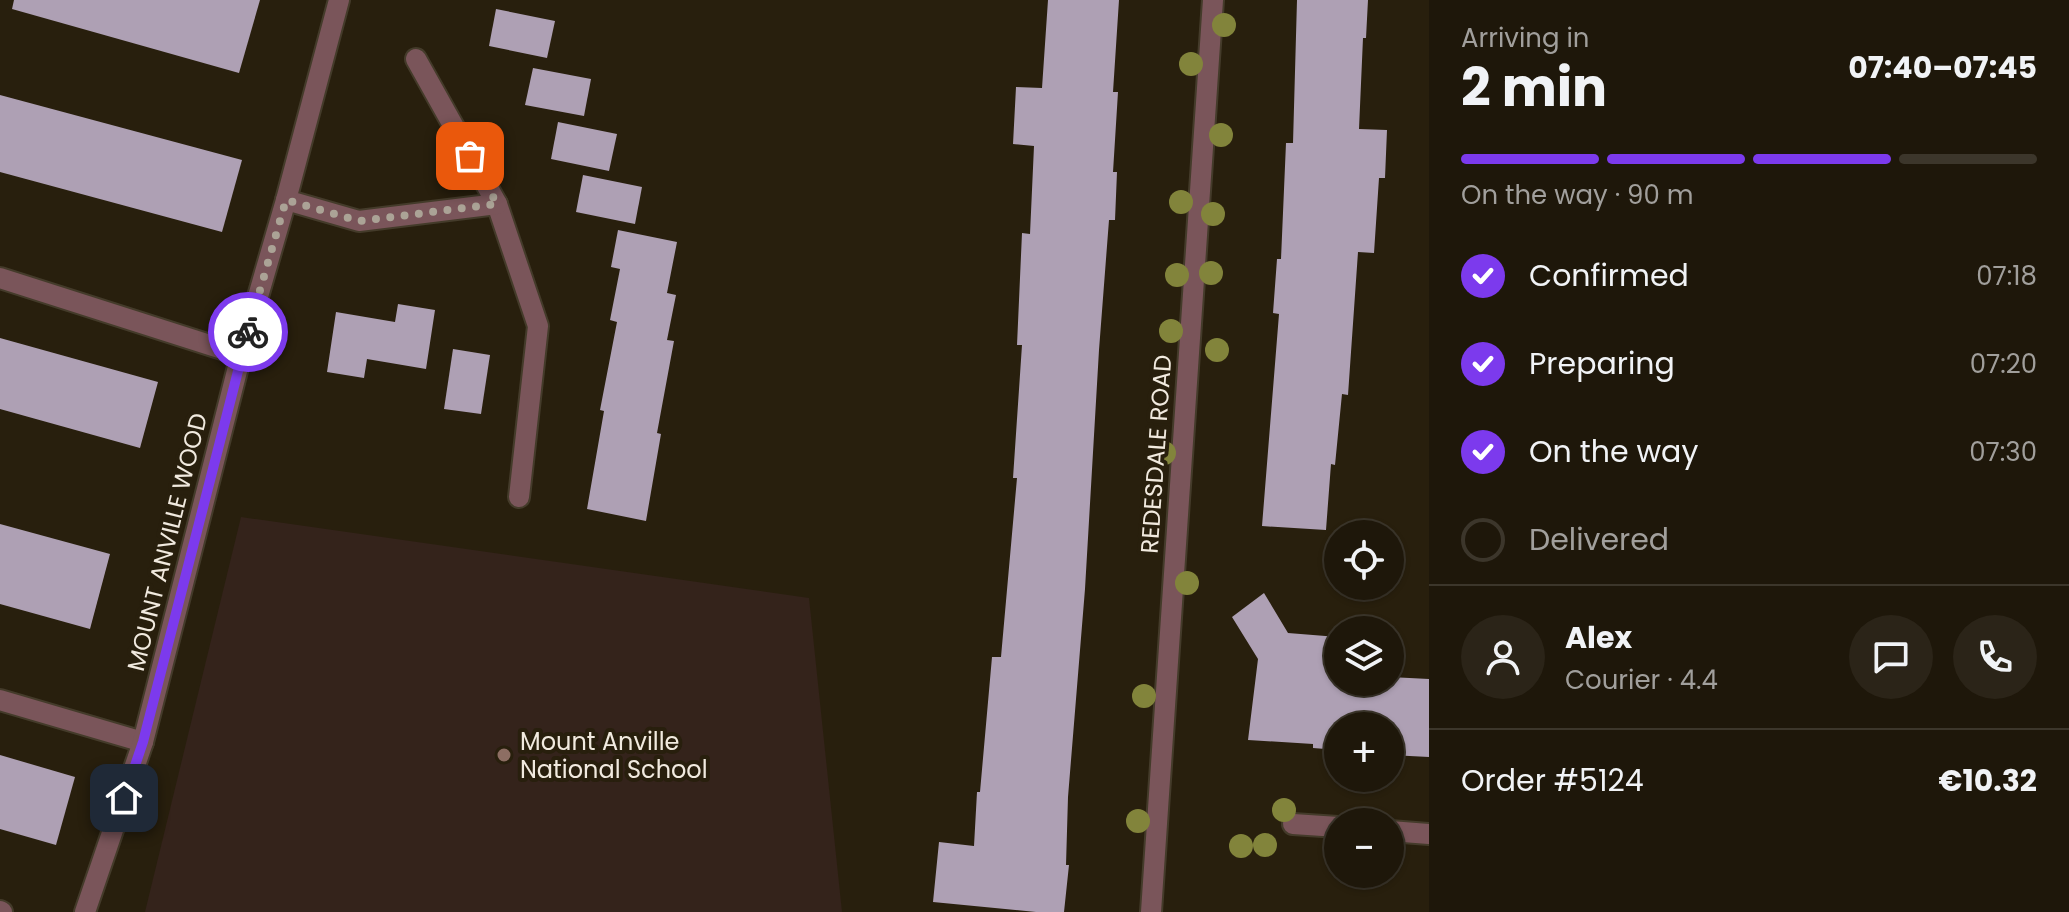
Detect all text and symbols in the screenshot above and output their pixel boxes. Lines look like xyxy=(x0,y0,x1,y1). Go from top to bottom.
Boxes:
text: Arriving in xyxy=(1461,20,1590,56)
text: 07:40–07:45 xyxy=(1848,46,2037,89)
text: 2 min xyxy=(1461,51,1607,124)
pin xyxy=(436,122,504,190)
icon: bag xyxy=(448,134,492,178)
text: On the way · 90 m xyxy=(1461,177,1694,213)
icon: check xyxy=(1461,254,1505,298)
text: Confirmed xyxy=(1529,254,1689,297)
text: 07:18 xyxy=(1976,258,2037,294)
courier xyxy=(208,292,288,372)
icon: bike xyxy=(226,310,270,354)
icon: check xyxy=(1461,342,1505,386)
text: Preparing xyxy=(1529,342,1675,385)
text: 07:20 xyxy=(1970,346,2037,382)
street label: REDESDALE ROAD xyxy=(1133,354,1179,554)
street label: MOUNT ANVILLE WOOD xyxy=(119,410,215,674)
icon: check xyxy=(1461,430,1505,474)
text: On the way xyxy=(1529,430,1698,473)
text: 07:30 xyxy=(1969,434,2037,470)
text: Delivered xyxy=(1529,518,1669,561)
map controls xyxy=(1324,520,1404,888)
button: locate xyxy=(1324,520,1404,600)
button: person xyxy=(1461,615,1545,699)
button: chat xyxy=(1849,615,1933,699)
button: phone xyxy=(1953,615,2037,699)
button: layers xyxy=(1324,616,1404,696)
text: Alex xyxy=(1565,616,1632,659)
text: Courier · 4.4 xyxy=(1565,662,1718,698)
button: + xyxy=(1324,712,1404,792)
place label: Mount Anville National School xyxy=(520,725,708,786)
marker: Mount Anville National School xyxy=(495,746,513,764)
text: Order #5124 xyxy=(1461,759,1644,802)
text: €10.32 xyxy=(1939,759,2037,802)
pin xyxy=(90,764,158,832)
icon: home xyxy=(102,776,146,820)
button: − xyxy=(1324,808,1404,888)

